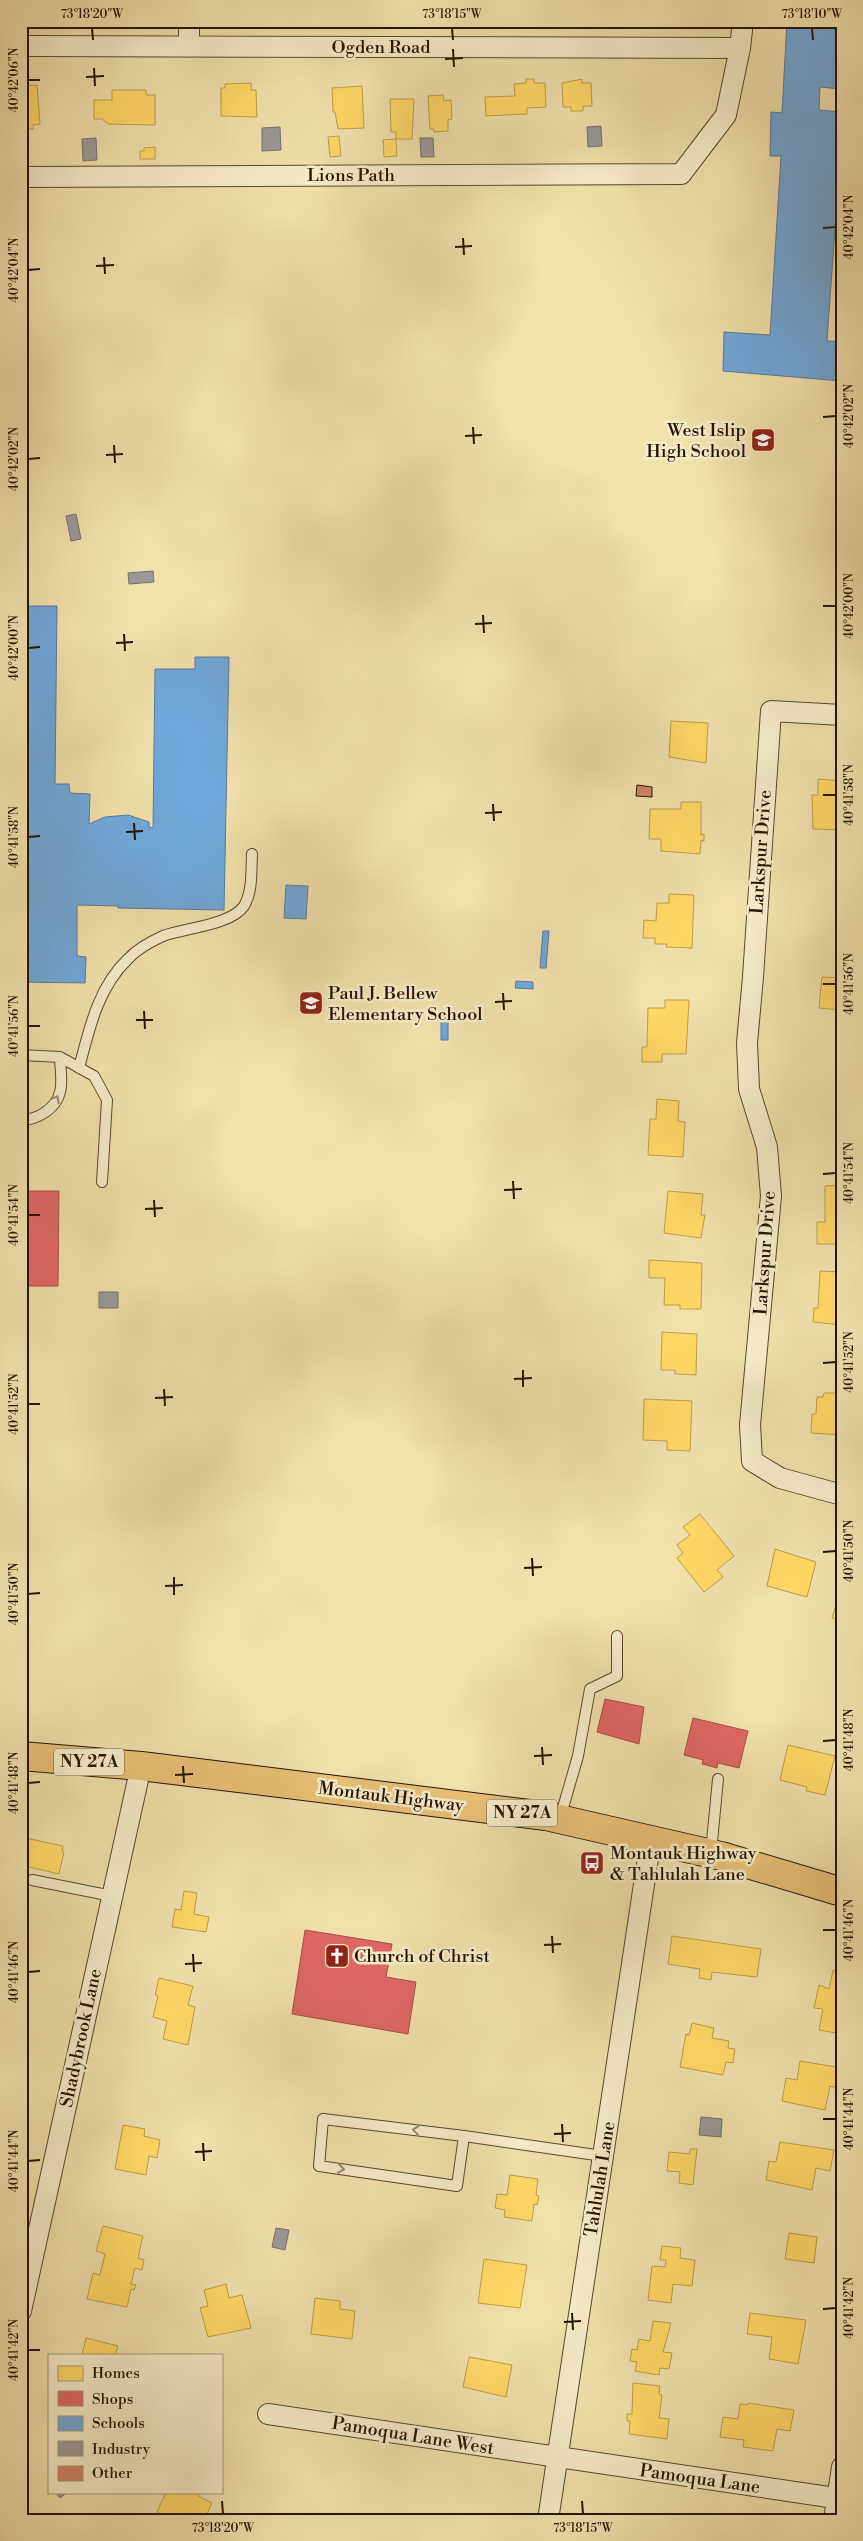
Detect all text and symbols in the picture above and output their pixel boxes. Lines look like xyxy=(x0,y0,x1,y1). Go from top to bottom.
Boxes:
text: 73°18'20"W xyxy=(61,7,124,22)
text: 73°18'15"W xyxy=(422,7,483,22)
text: 73°18'10"W xyxy=(782,7,843,22)
street label: Ogden Road xyxy=(332,36,431,59)
text: 40°42'06"N xyxy=(7,47,22,113)
street label: Lions Path xyxy=(307,164,395,187)
text: 40°42'04"N xyxy=(842,194,857,259)
text: 40°42'04"N xyxy=(7,237,22,302)
text: 40°42'02"N xyxy=(842,384,857,448)
place label: West Islip High School xyxy=(646,419,747,463)
text: 40°42'02"N xyxy=(7,427,22,491)
school or university icon: West Islip High School xyxy=(750,427,776,453)
text: 40°42'00"N xyxy=(842,573,857,639)
text: 40°42'00"N xyxy=(7,615,22,681)
text: 40°41'58"N xyxy=(842,764,857,826)
street label: Larkspur Drive xyxy=(745,789,777,915)
text: 40°41'58"N xyxy=(7,806,22,868)
text: 40°41'56"N xyxy=(842,953,857,1015)
place label: Paul J. Bellew Elementary School xyxy=(328,982,483,1026)
school or university icon: Paul J. Bellew Elementary School xyxy=(298,990,324,1016)
text: 40°41'56"N xyxy=(7,995,22,1057)
one-way arrow xyxy=(50,1095,60,1104)
text: 40°41'54"N xyxy=(842,1142,857,1204)
text: 40°41'54"N xyxy=(7,1184,22,1246)
street label: Larkspur Drive xyxy=(749,1190,781,1316)
text: 40°41'52"N xyxy=(842,1331,857,1393)
text: 40°41'52"N xyxy=(7,1373,22,1435)
text: 40°41'50"N xyxy=(842,1520,857,1582)
text: 40°41'50"N xyxy=(7,1563,22,1625)
text: 40°41'48"N xyxy=(842,1709,857,1771)
road number: NY 27A xyxy=(54,1748,124,1775)
text: 40°41'48"N xyxy=(7,1752,22,1814)
street label: Montauk Highway xyxy=(317,1777,465,1817)
road number: NY 27A xyxy=(487,1800,557,1826)
place label: Montauk Highway & Tahlulah Lane xyxy=(610,1842,757,1886)
bus stop icon: Montauk Highway & Tahlulah Lane xyxy=(579,1850,605,1876)
text: 40°41'46"N xyxy=(842,1899,857,1961)
text: 40°41'46"N xyxy=(7,1941,22,2003)
church icon: Church of Christ xyxy=(324,1943,350,1969)
place label: Church of Christ xyxy=(354,1945,491,1968)
street label: Shadybrook Lane xyxy=(55,1966,107,2110)
text: 40°41'44"N xyxy=(842,2088,857,2150)
street label: Tahlulah Lane xyxy=(580,2120,620,2238)
one-way arrow xyxy=(411,2125,419,2136)
text: 40°41'44"N xyxy=(7,2130,22,2192)
one-way arrow xyxy=(336,2164,345,2174)
text: 40°41'42"N xyxy=(842,2277,857,2339)
text: 40°41'42"N xyxy=(7,2319,22,2381)
legend xyxy=(48,2354,222,2494)
text: Homes xyxy=(92,2364,140,2383)
text: Shops xyxy=(92,2390,133,2409)
street label: Pamoqua Lane West xyxy=(330,2412,496,2460)
text: Schools xyxy=(92,2414,145,2433)
text: Industry xyxy=(92,2440,151,2459)
street label: Pamoqua Lane xyxy=(638,2459,762,2499)
text: Other xyxy=(92,2464,133,2483)
text: 73°18'20"W xyxy=(192,2521,255,2536)
text: 73°18'15"W xyxy=(553,2521,614,2536)

